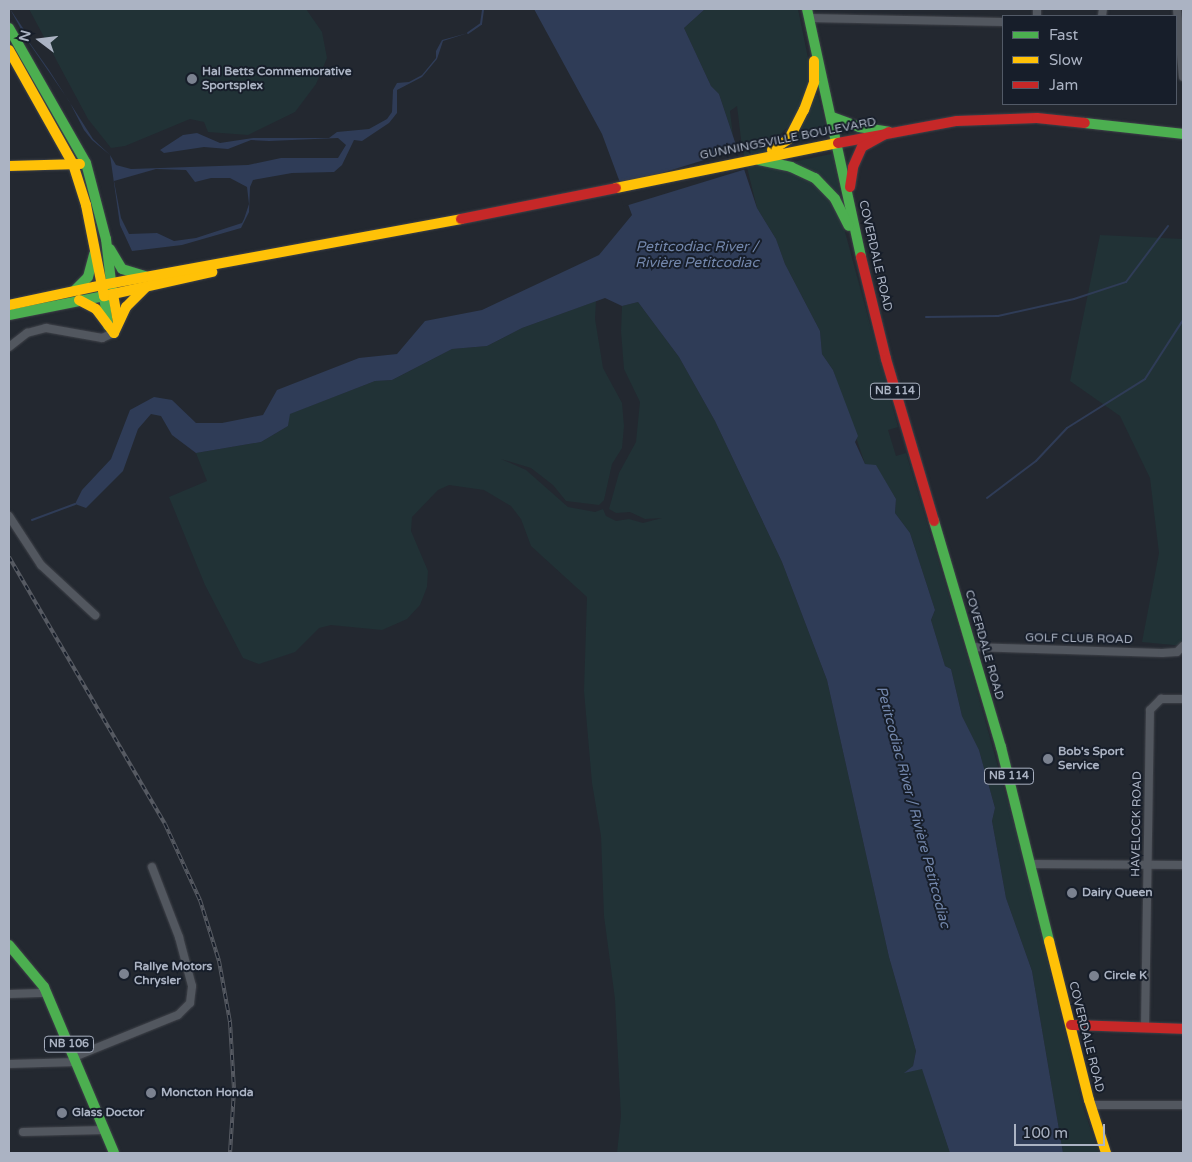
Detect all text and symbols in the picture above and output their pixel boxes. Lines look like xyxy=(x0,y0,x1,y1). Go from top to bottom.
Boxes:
north arrow xyxy=(15,15,65,65)
legend xyxy=(1002,15,1177,105)
text: Fast xyxy=(1049,26,1078,44)
text: N xyxy=(15,28,35,44)
text: Slow xyxy=(1049,51,1083,69)
place label: Hal Betts Commemorative Sportsplex xyxy=(202,65,351,93)
marker: Hal Betts Commemorative Sportsplex xyxy=(186,73,198,85)
text: Jam xyxy=(1049,76,1078,94)
street label: GUNNINGSVILLE BOULEVARD xyxy=(699,115,877,163)
street label: COVERDALE ROAD xyxy=(855,199,895,313)
water label: Petitcodiac River / Rivière Petitcodiac xyxy=(635,239,759,272)
road number: NB 114 xyxy=(869,382,921,400)
street label: COVERDALE ROAD xyxy=(961,588,1007,702)
street label: GOLF CLUB ROAD xyxy=(1025,631,1133,647)
water label: Petitcodiac River / Rivière Petitcodiac xyxy=(873,684,953,930)
place label: Bob's Sport Service xyxy=(1058,745,1124,773)
marker: Bob's Sport Service xyxy=(1042,753,1054,765)
road number: NB 114 xyxy=(983,768,1035,784)
street label: HAVELOCK ROAD xyxy=(1129,771,1145,877)
place label: Dairy Queen xyxy=(1082,886,1153,900)
marker: Dairy Queen xyxy=(1066,887,1078,899)
place label: Rallye Motors Chrysler xyxy=(134,960,212,988)
marker: Rallye Motors Chrysler xyxy=(118,968,130,980)
place label: Circle K xyxy=(1104,969,1147,983)
marker: Circle K xyxy=(1088,970,1100,982)
street label: COVERDALE ROAD xyxy=(1065,980,1107,1094)
road number: NB 106 xyxy=(43,1036,95,1052)
place label: Moncton Honda xyxy=(161,1086,253,1100)
marker: Moncton Honda xyxy=(145,1087,157,1099)
place label: Glass Doctor xyxy=(72,1106,144,1120)
marker: Glass Doctor xyxy=(56,1107,68,1119)
scale bar xyxy=(1017,1114,1108,1146)
text: 100 m xyxy=(1022,1124,1068,1142)

